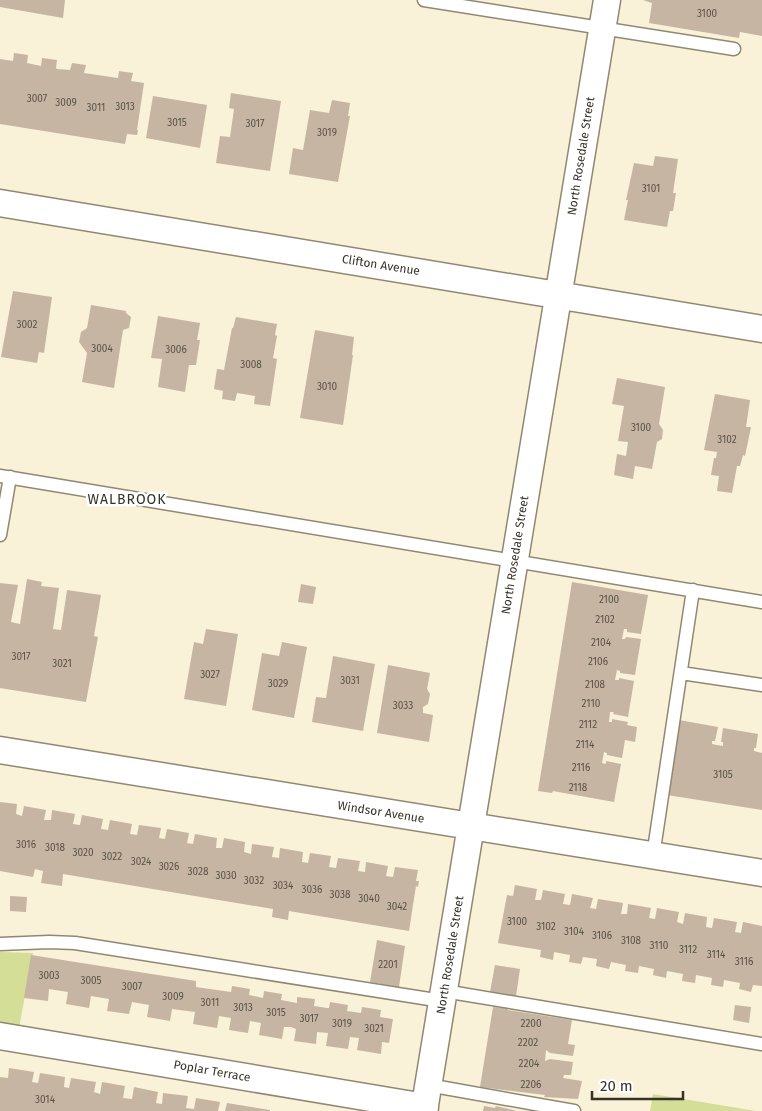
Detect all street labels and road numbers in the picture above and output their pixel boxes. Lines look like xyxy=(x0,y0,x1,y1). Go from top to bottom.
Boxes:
street label: North Rosedale Street xyxy=(565,95,597,216)
street label: Clifton Avenue xyxy=(341,252,421,278)
street label: North Rosedale Street xyxy=(499,494,531,615)
street label: Windsor Avenue xyxy=(337,798,425,826)
street label: North Rosedale Street xyxy=(434,894,466,1015)
street label: Poplar Terrace xyxy=(172,1057,252,1085)

